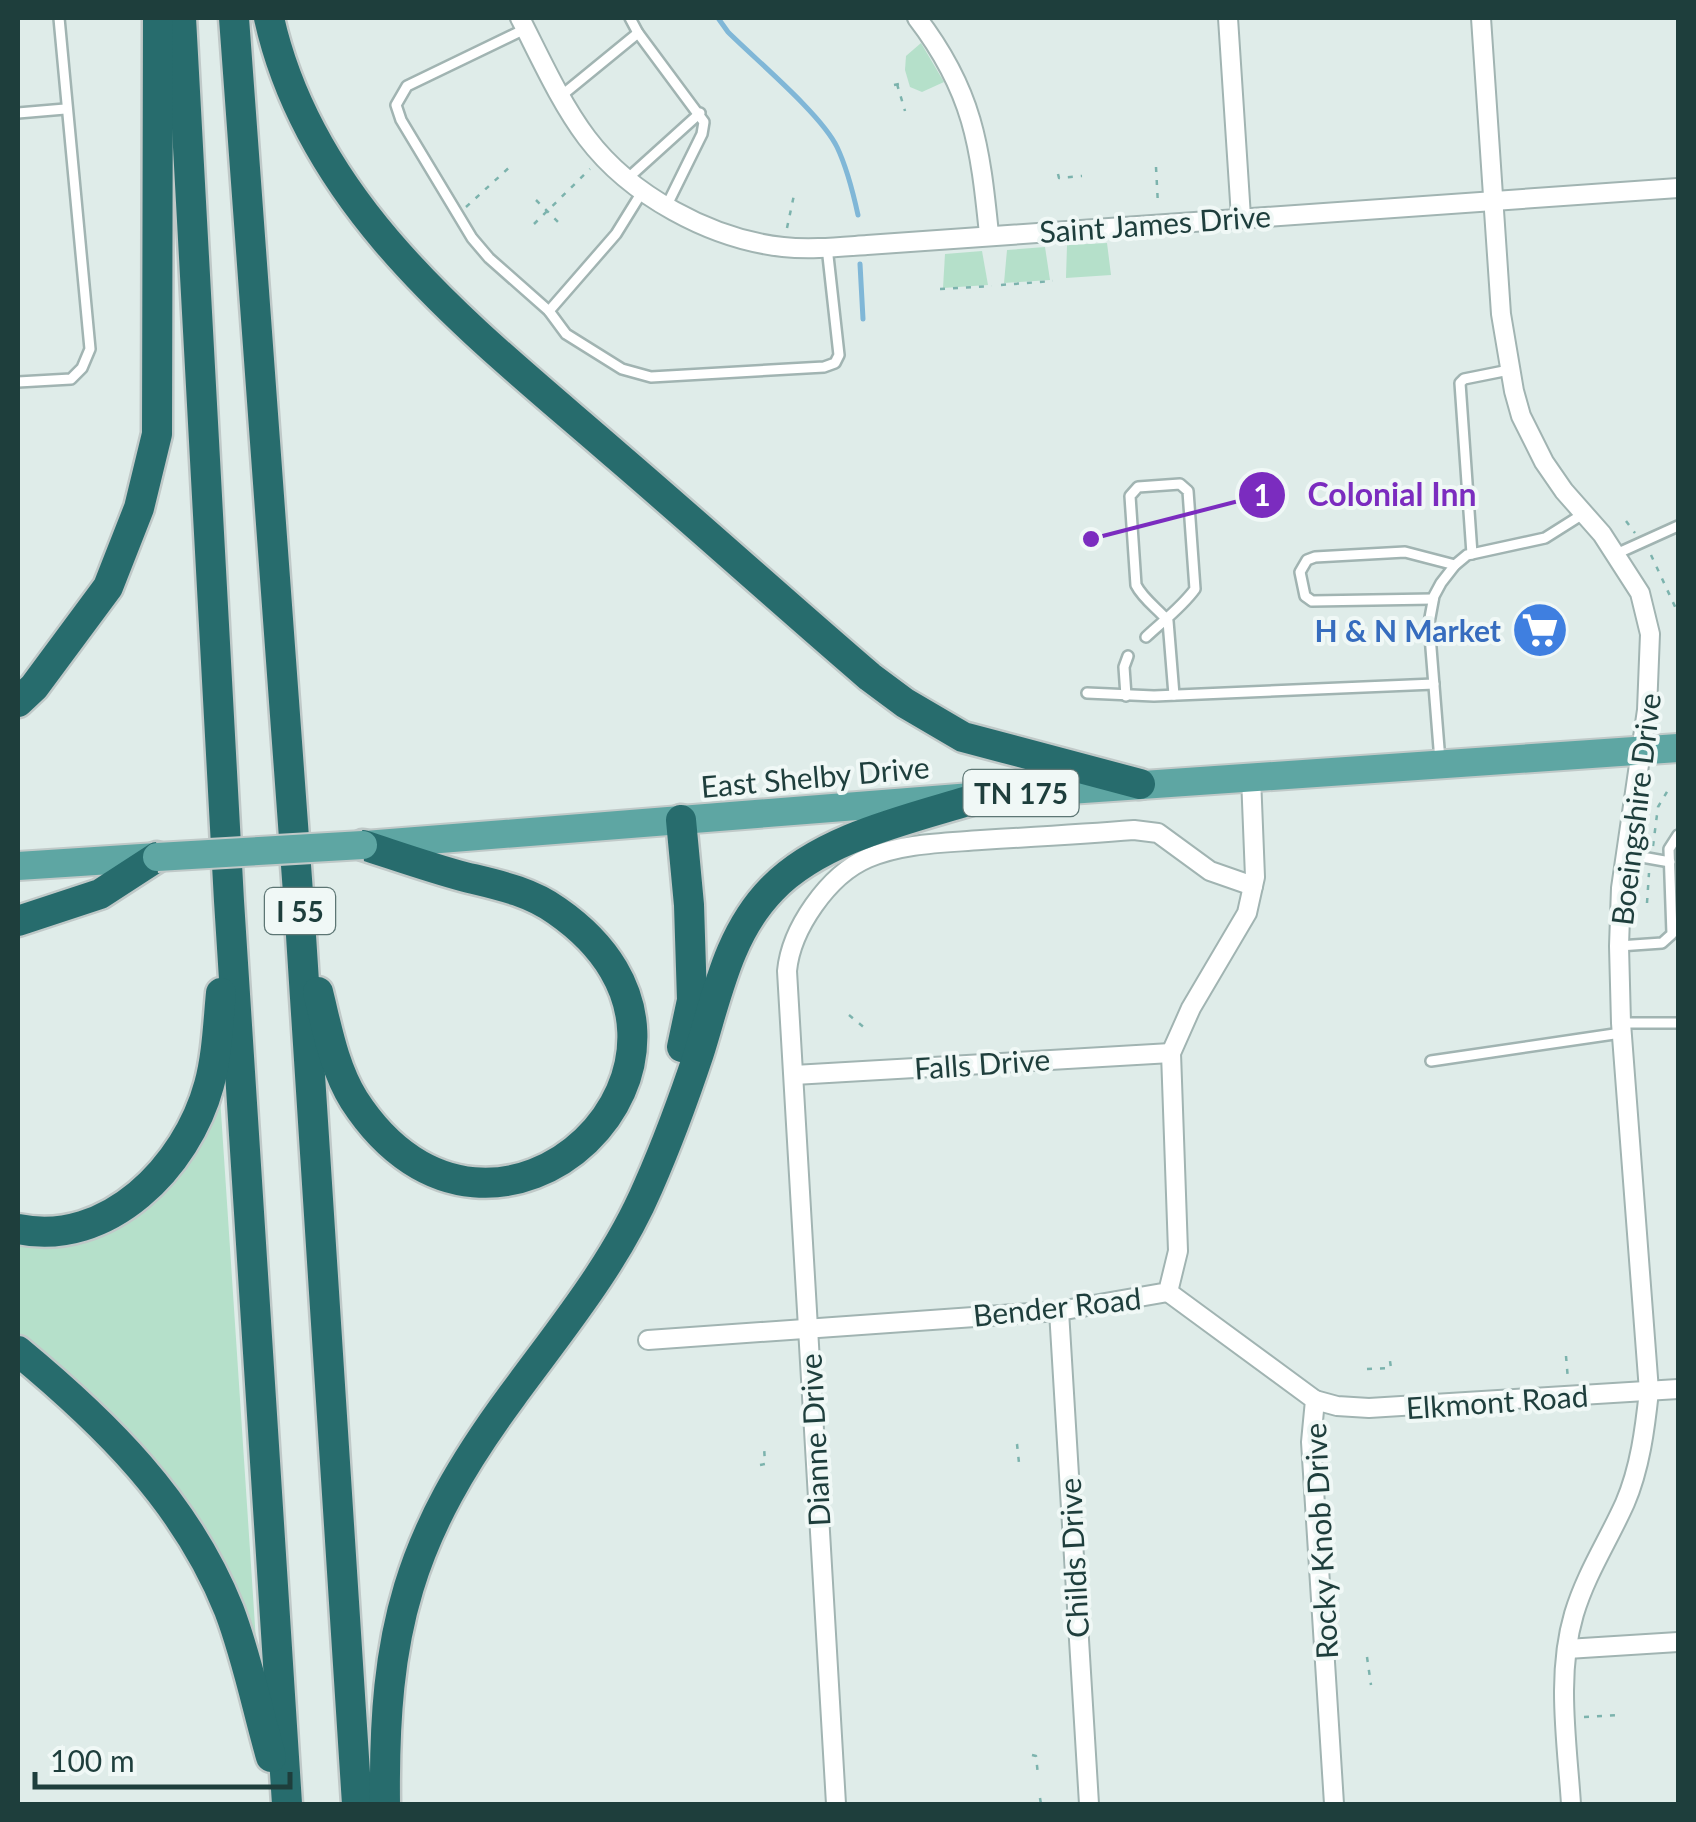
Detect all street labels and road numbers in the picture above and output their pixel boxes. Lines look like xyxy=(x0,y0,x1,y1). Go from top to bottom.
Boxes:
street label: Saint James Drive xyxy=(1038,197,1272,249)
street label: Boeingshire Drive xyxy=(1603,691,1667,927)
street label: East Shelby Drive xyxy=(699,748,931,804)
road number: TN 175 xyxy=(964,770,1078,816)
road number: I 55 xyxy=(265,888,335,934)
street label: Falls Drive xyxy=(913,1040,1051,1086)
street label: Bender Road xyxy=(971,1279,1143,1333)
street label: Dianne Drive xyxy=(791,1353,837,1527)
street label: Elkmont Road xyxy=(1405,1377,1589,1425)
street label: Rocky Knob Drive xyxy=(1296,1422,1344,1660)
street label: Childs Drive xyxy=(1051,1477,1095,1639)

